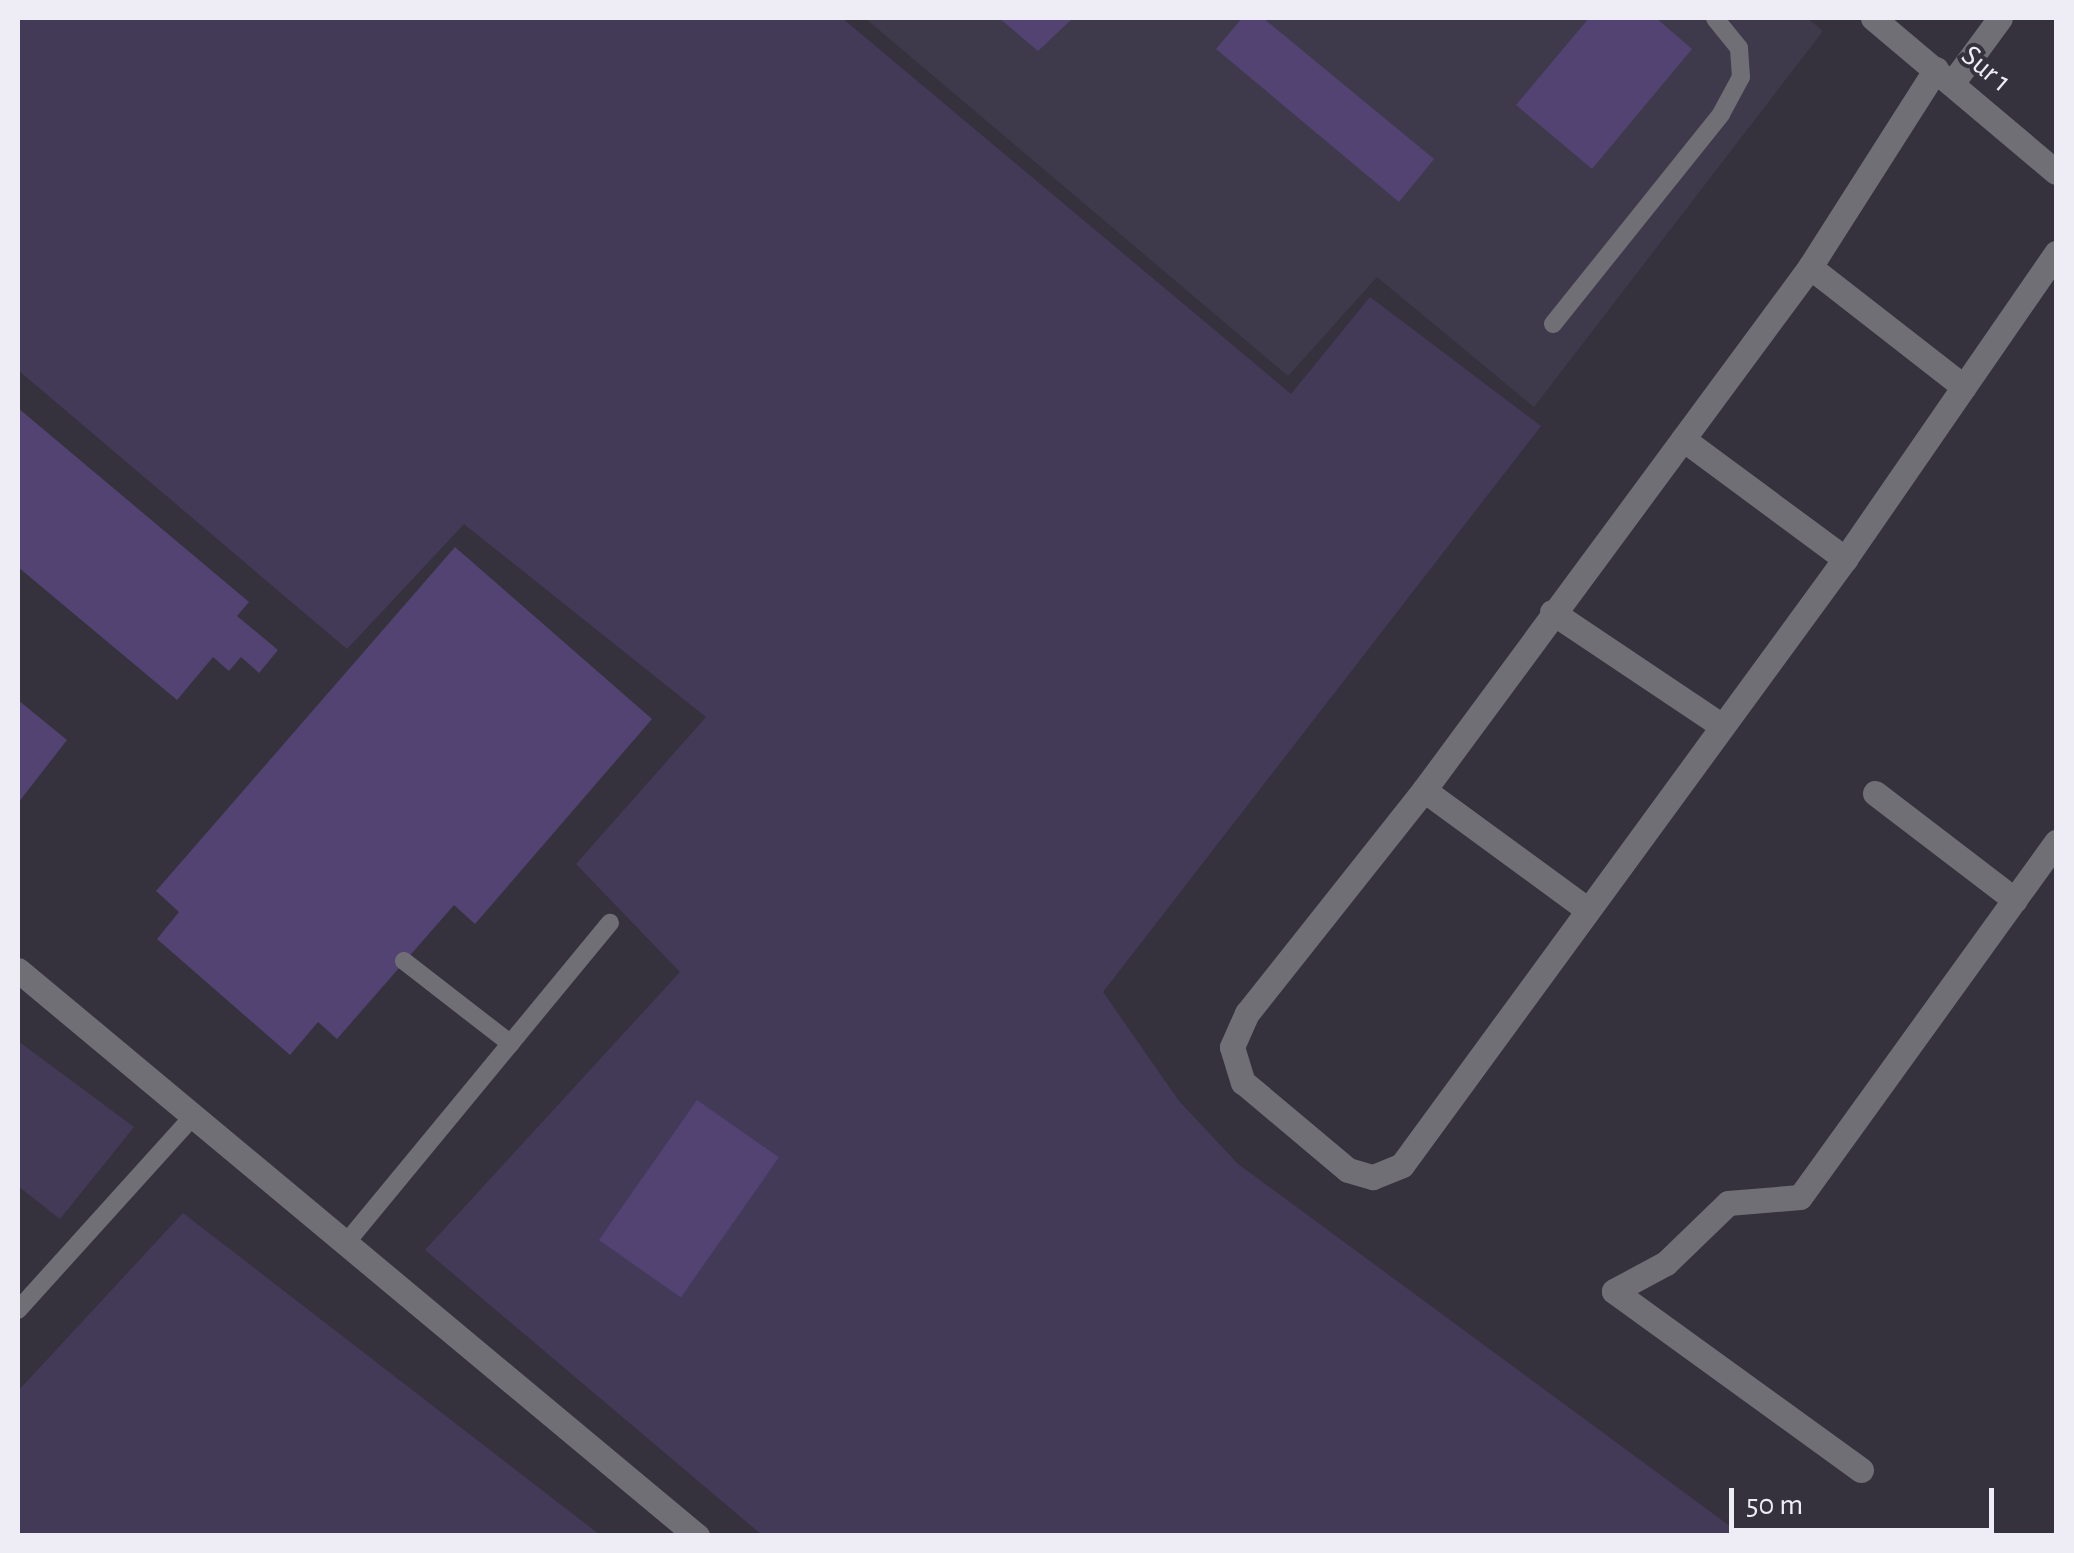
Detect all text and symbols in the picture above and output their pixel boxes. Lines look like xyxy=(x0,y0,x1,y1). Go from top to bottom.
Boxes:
street label: Sur 1 xyxy=(1954,38,2018,100)
scale bar xyxy=(1734,1468,1999,1530)
text: 50 m xyxy=(1746,1490,1803,1520)

